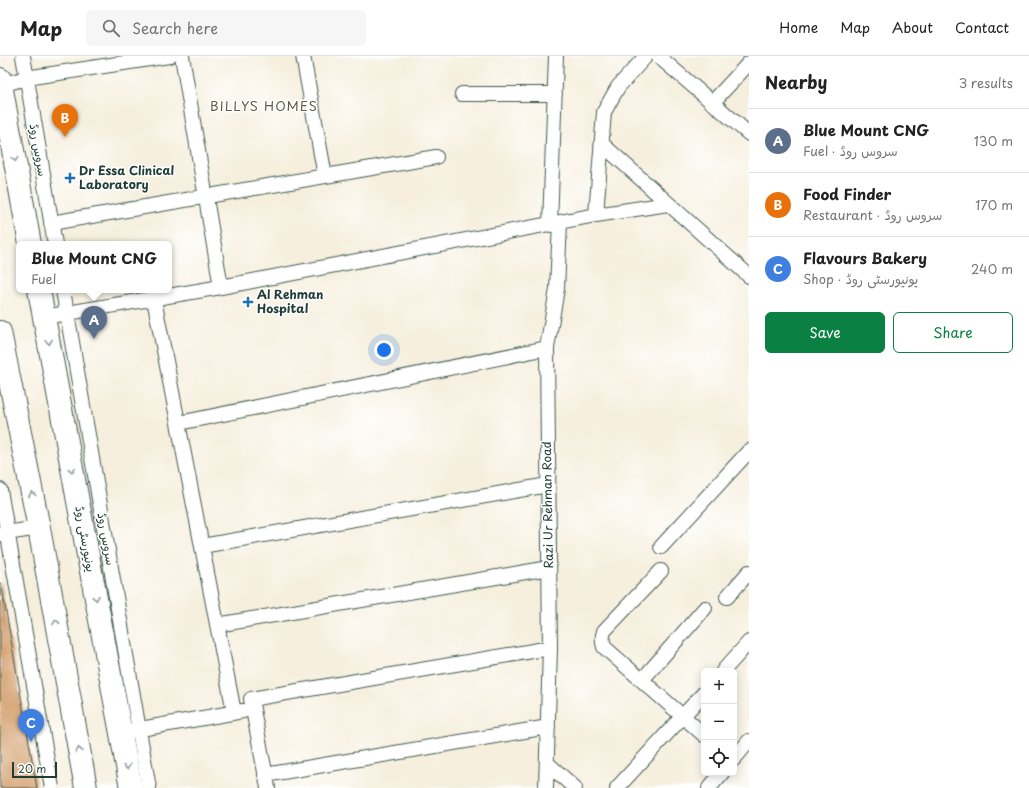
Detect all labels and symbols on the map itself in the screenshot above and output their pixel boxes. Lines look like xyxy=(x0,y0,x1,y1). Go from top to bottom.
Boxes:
district label: BILLYS HOMES xyxy=(210,96,318,115)
pin: B xyxy=(52,104,78,137)
street label: سروس روڈ xyxy=(25,122,52,178)
one-way arrow xyxy=(10,156,18,162)
place label: Dr Essa Clinical Laboratory xyxy=(79,161,175,193)
marker: Dr Essa Clinical Laboratory xyxy=(64,172,76,184)
place label: Al Rehman Hospital xyxy=(257,285,324,317)
marker: Al Rehman Hospital xyxy=(242,296,254,308)
pin: A xyxy=(81,306,107,339)
one-way arrow xyxy=(44,339,52,345)
your location xyxy=(374,340,394,360)
street label: Razi Ur Rehman Road xyxy=(537,441,557,569)
one-way arrow xyxy=(68,467,76,473)
one-way arrow xyxy=(29,491,37,497)
street label: یونیورسٹی روڈ xyxy=(71,504,101,573)
street label: سروس روڈ xyxy=(93,511,120,567)
one-way arrow xyxy=(91,595,100,601)
one-way arrow xyxy=(52,619,61,625)
pin: C xyxy=(18,709,44,742)
one-way arrow xyxy=(76,747,84,753)
scale bar xyxy=(12,760,57,779)
one-way arrow xyxy=(123,764,131,770)

